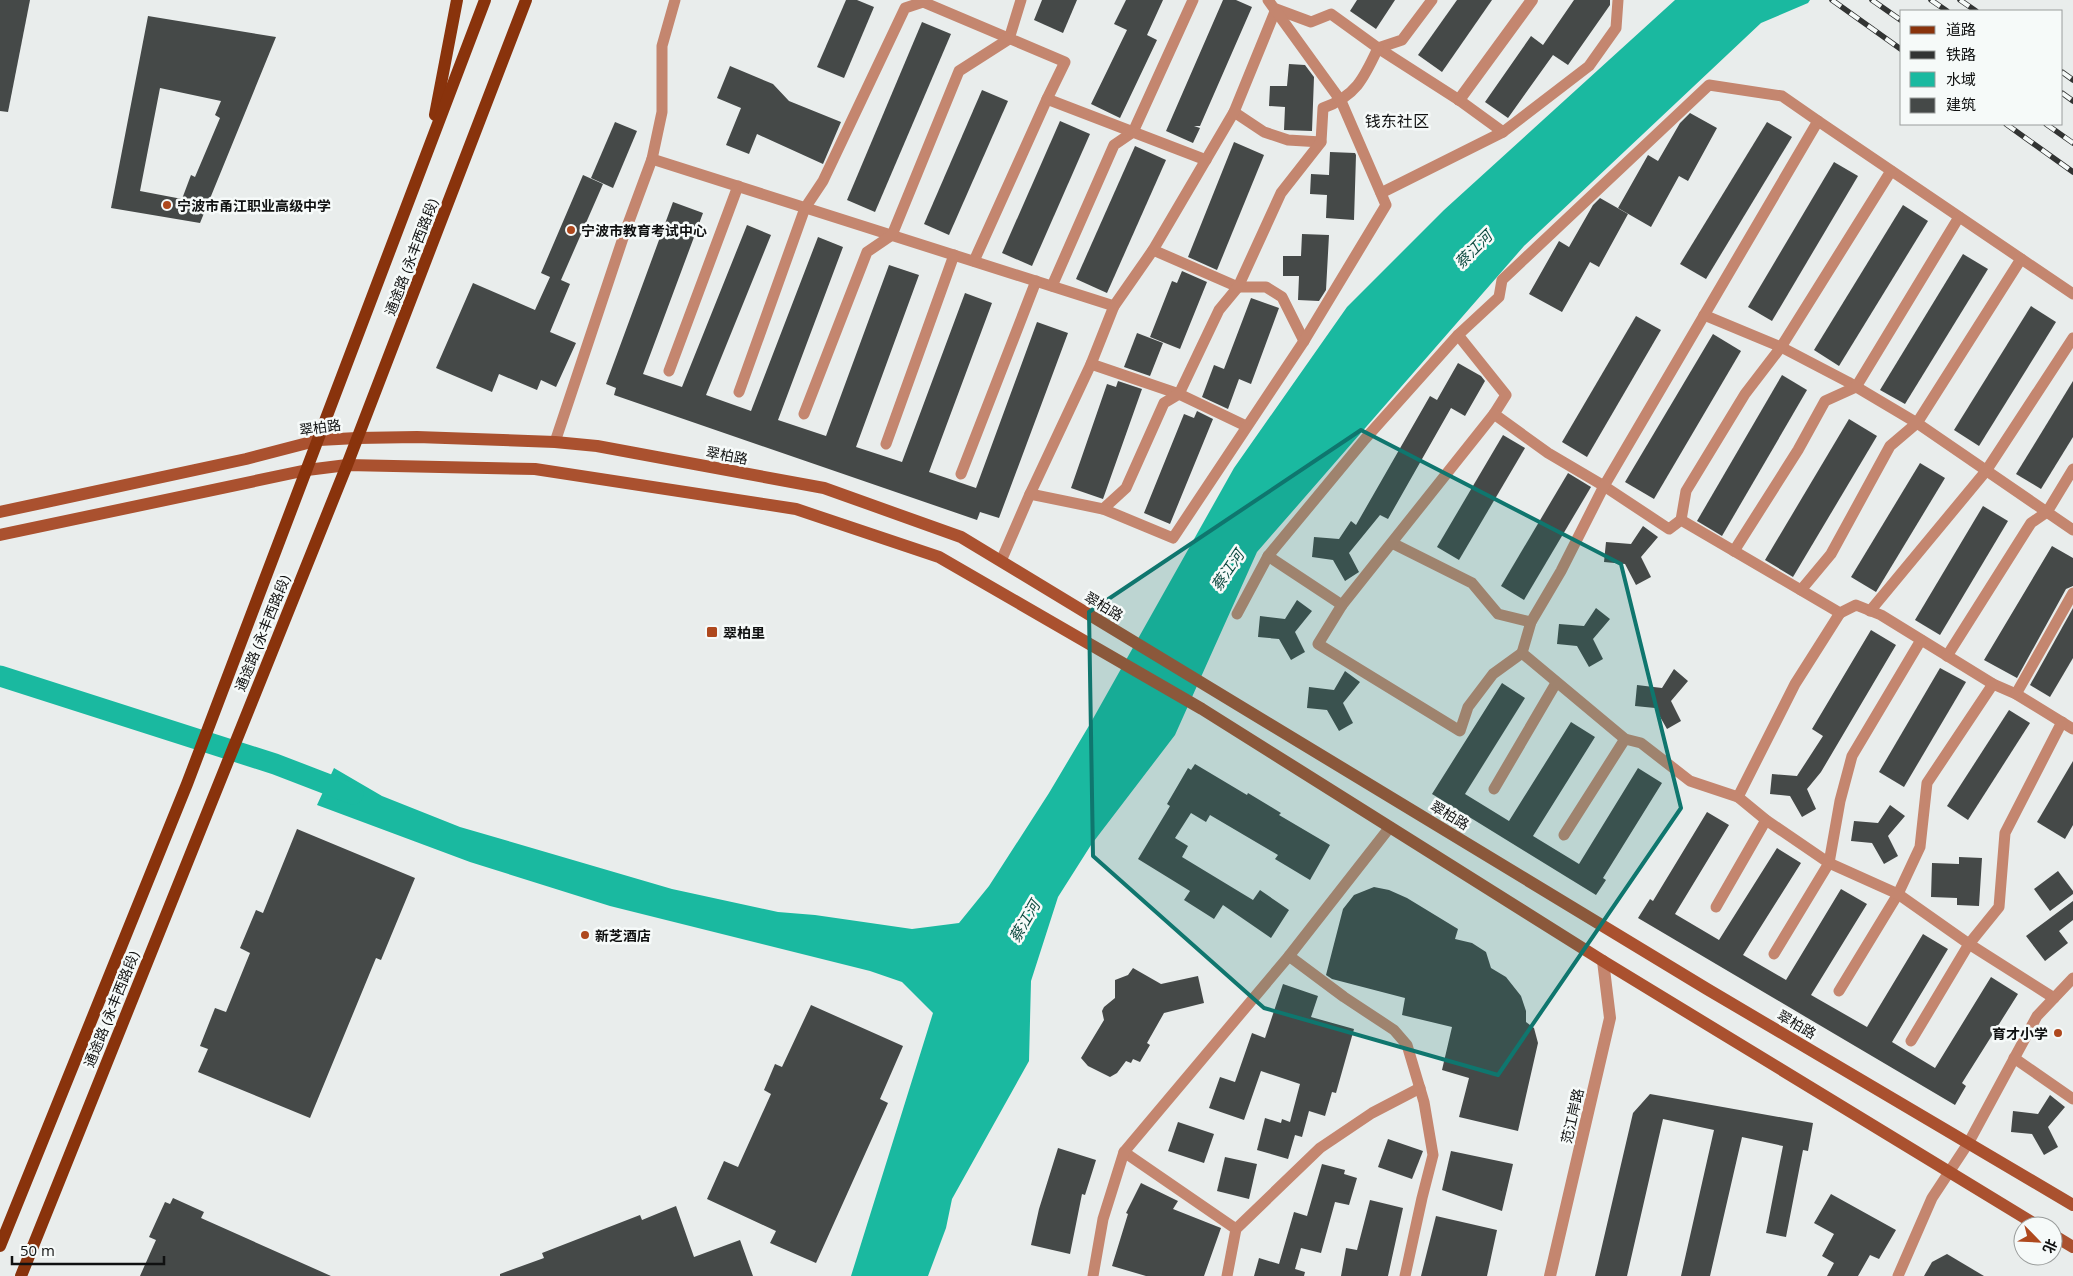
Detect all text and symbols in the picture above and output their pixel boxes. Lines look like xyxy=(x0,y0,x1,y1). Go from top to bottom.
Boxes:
legend xyxy=(1900,10,2063,125)
text: 道路 xyxy=(1946,19,1976,39)
text: 铁路 xyxy=(1946,44,1976,64)
text: 水域 xyxy=(1946,69,1976,89)
text: 建筑 xyxy=(1946,94,1976,114)
district label: 钱东社区 xyxy=(1365,110,1429,132)
place label: 宁波市甬江职业高级中学 xyxy=(177,196,331,215)
street label: 通途路 (永丰西路段) xyxy=(380,196,442,318)
marker: 宁波市甬江职业高级中学 xyxy=(161,199,173,211)
place label: 宁波市教育考试中心 xyxy=(581,221,707,240)
marker: 宁波市教育考试中心 xyxy=(565,224,577,236)
water label: 蔡江河 xyxy=(1450,224,1498,272)
street label: 翠柏路 xyxy=(298,415,342,439)
street label: 翠柏路 xyxy=(705,442,749,468)
water label: 蔡江河 xyxy=(1206,543,1250,594)
street label: 通途路 (永丰西路段) xyxy=(230,572,294,694)
street label: 翠柏路 xyxy=(1081,587,1127,625)
place label: 翠柏里 xyxy=(723,623,765,642)
marker: 翠柏里 xyxy=(705,625,719,639)
street label: 翠柏路 xyxy=(1427,796,1473,834)
water label: 蔡江河 xyxy=(1004,894,1045,945)
place label: 新芝酒店 xyxy=(595,926,651,945)
marker: 新芝酒店 xyxy=(579,929,591,941)
street label: 通途路 (永丰西路段) xyxy=(79,948,143,1070)
street label: 翠柏路 xyxy=(1774,1005,1820,1043)
place label: 育才小学 xyxy=(1992,1024,2048,1043)
marker: 育才小学 xyxy=(2052,1027,2064,1039)
street label: 范江岸路 xyxy=(1556,1087,1588,1145)
north arrow xyxy=(2013,1216,2063,1266)
scale bar xyxy=(12,1234,165,1266)
text: 北 xyxy=(2039,1236,2062,1257)
text: 50 m xyxy=(20,1240,55,1260)

